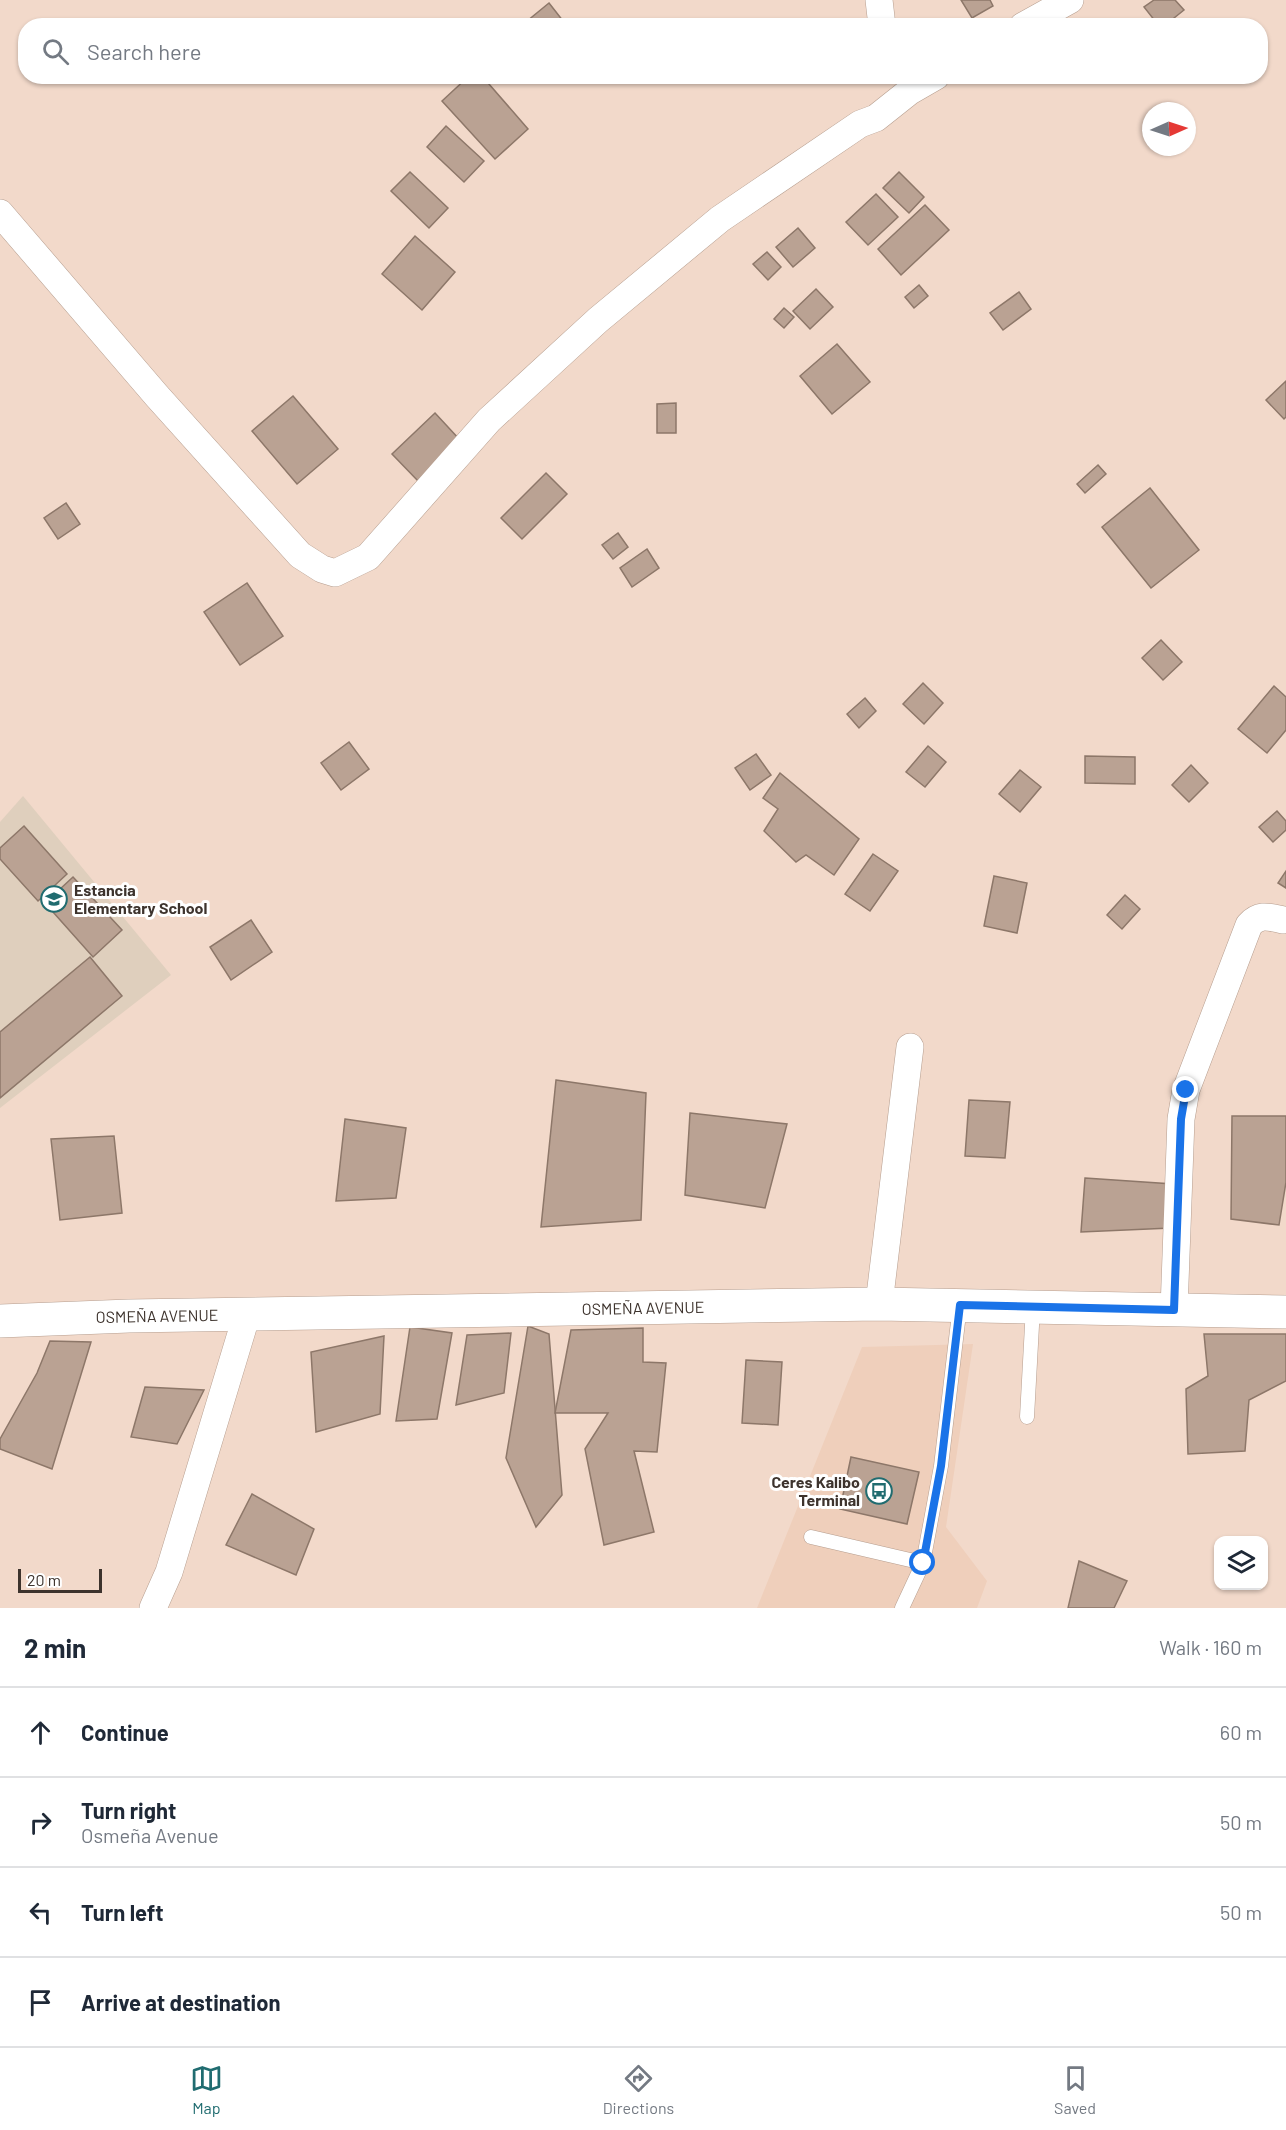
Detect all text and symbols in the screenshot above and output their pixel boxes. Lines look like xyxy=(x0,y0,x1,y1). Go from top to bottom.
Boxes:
search box xyxy=(18,18,1268,84)
icon: search xyxy=(39,35,72,68)
text: Search here xyxy=(87,38,201,64)
north arrow xyxy=(1142,102,1196,156)
place label: Estancia Elementary School xyxy=(74,880,208,917)
school or university icon: Estancia Elementary School xyxy=(39,884,69,914)
route end xyxy=(1172,1076,1198,1102)
street label: OSMEÑA AVENUE xyxy=(581,1297,705,1318)
street label: OSMEÑA AVENUE xyxy=(95,1305,219,1326)
place label: Ceres Kalibo Terminal xyxy=(771,1472,860,1509)
bus stop icon: Ceres Kalibo Terminal xyxy=(864,1476,894,1506)
map controls xyxy=(1214,1536,1268,1590)
button: layers xyxy=(1214,1536,1268,1590)
route start xyxy=(909,1549,935,1575)
scale bar xyxy=(18,1566,102,1594)
text: 20 m xyxy=(27,1570,61,1589)
text: 2 min xyxy=(24,1632,86,1663)
text: Walk · 160 m xyxy=(1159,1635,1262,1659)
icon: ahead xyxy=(24,1716,57,1749)
text: Continue xyxy=(81,1719,169,1745)
text: 60 m xyxy=(1220,1720,1262,1744)
text: Turn right xyxy=(81,1797,176,1823)
icon: right xyxy=(24,1806,57,1839)
text: 50 m xyxy=(1220,1810,1262,1834)
text: Osmeña Avenue xyxy=(81,1823,219,1847)
icon: left xyxy=(24,1896,57,1929)
text: Turn left xyxy=(81,1899,164,1925)
text: 50 m xyxy=(1220,1900,1262,1924)
icon: arrive xyxy=(24,1986,57,2019)
text: Arrive at destination xyxy=(81,1989,280,2015)
tab: Map xyxy=(190,2062,223,2117)
tab: Directions xyxy=(603,2062,674,2117)
tab: Saved xyxy=(1054,2062,1096,2117)

